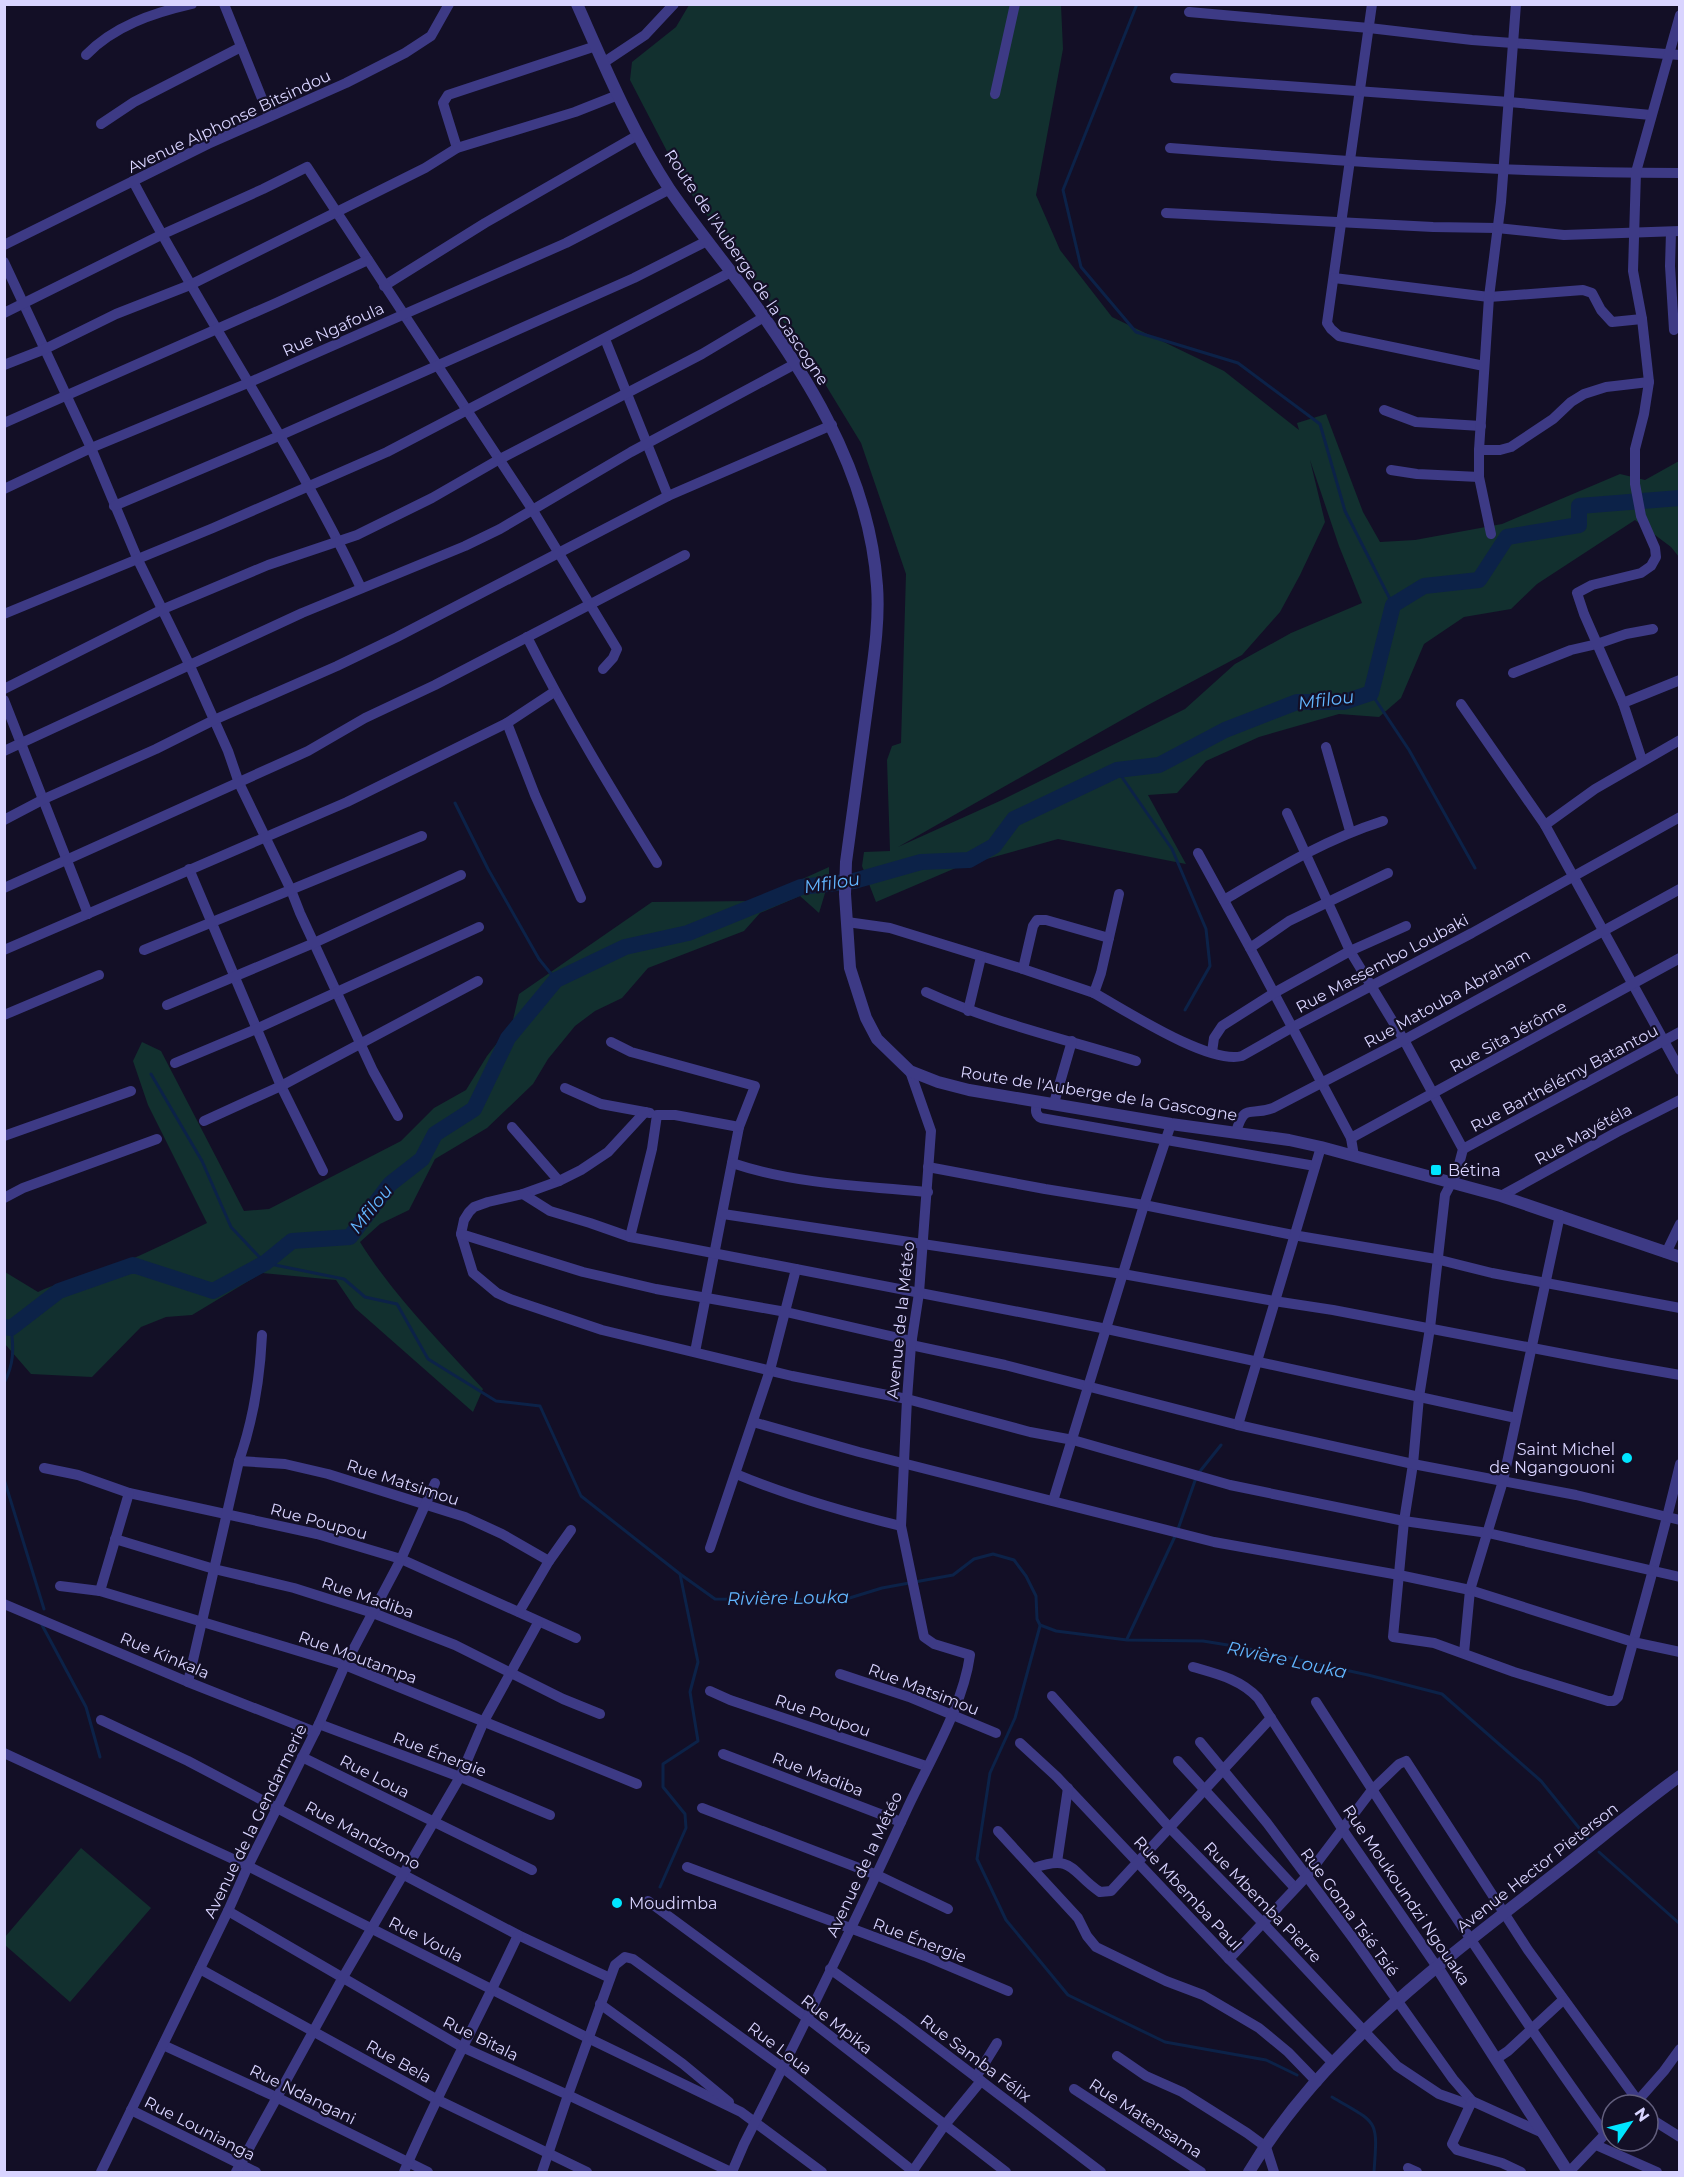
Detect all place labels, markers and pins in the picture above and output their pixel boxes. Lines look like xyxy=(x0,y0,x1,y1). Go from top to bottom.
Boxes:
place label: Bétina xyxy=(1448,1161,1501,1180)
marker: Bétina xyxy=(1429,1163,1443,1177)
place label: Saint Michel de Ngangouoni xyxy=(1489,1440,1615,1477)
marker: Saint Michel de Ngangouoni xyxy=(1620,1451,1634,1465)
place label: Moudimba xyxy=(629,1894,717,1913)
marker: Moudimba xyxy=(610,1896,624,1910)

